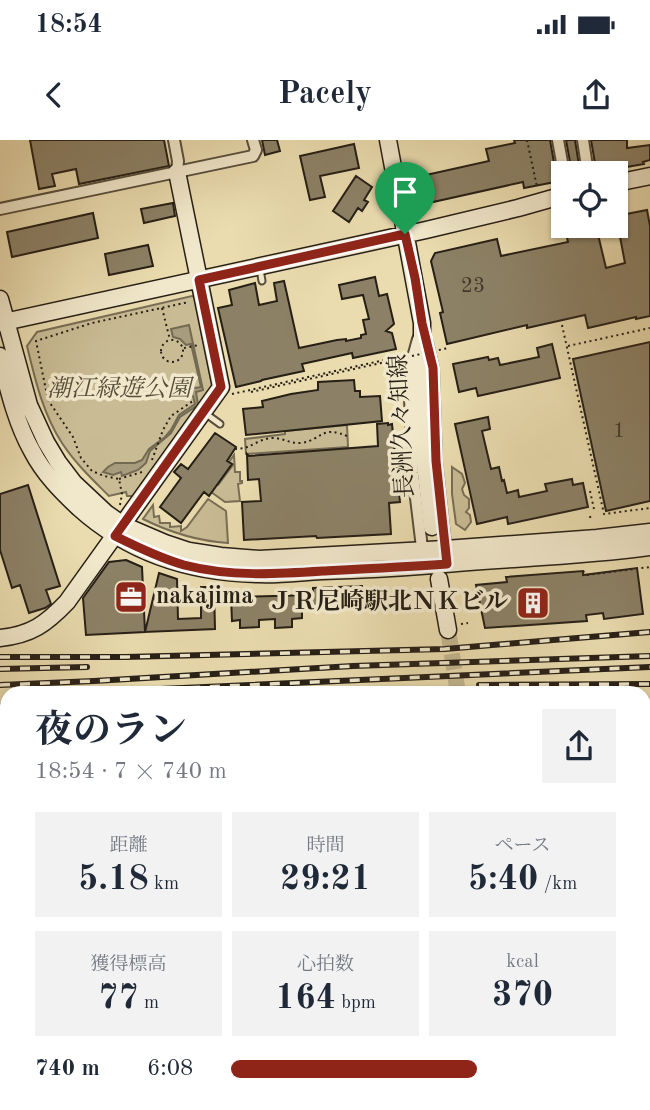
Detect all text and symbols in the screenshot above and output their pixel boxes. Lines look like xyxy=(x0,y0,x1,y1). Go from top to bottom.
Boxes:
text: 18:54 xyxy=(35,12,103,38)
icon: back xyxy=(35,76,73,114)
icon: share xyxy=(577,76,615,114)
text: Pacely xyxy=(278,79,372,111)
map controls xyxy=(551,161,628,238)
button: locate xyxy=(551,161,628,238)
pin xyxy=(375,162,435,234)
icon: arrive xyxy=(386,173,424,211)
house number: 23 xyxy=(461,276,485,297)
street label: 長洲久々知線 xyxy=(384,353,419,499)
park label: 潮江緑遊公園 xyxy=(47,375,195,402)
house number: 1 xyxy=(613,421,625,442)
office icon: nakajima xyxy=(112,578,150,616)
building icon: ＪＲ尼崎駅北ＮＫビル xyxy=(514,584,552,622)
place label: nakajima xyxy=(156,585,253,609)
place label: ＪＲ尼崎駅北ＮＫビル xyxy=(268,588,508,615)
button: share xyxy=(542,709,616,783)
text: 夜のラン xyxy=(35,713,187,751)
text: 18:54 · 7 × 740 m xyxy=(35,760,227,783)
text: 距離 xyxy=(109,837,148,856)
text: 時間 xyxy=(306,837,345,856)
text: ペース xyxy=(494,837,551,856)
text: 5.18 xyxy=(78,862,149,897)
text: 29:21 xyxy=(280,862,371,897)
text: 5:40 xyxy=(468,862,538,897)
text: km xyxy=(149,875,179,894)
text: /km xyxy=(538,875,577,894)
text: kcal xyxy=(506,953,539,972)
text: 獲得標高 xyxy=(90,956,167,975)
text: 心拍数 xyxy=(297,956,354,975)
text: 370 xyxy=(492,978,553,1013)
text: 77 xyxy=(98,981,139,1016)
text: 164 xyxy=(275,981,336,1016)
text: m xyxy=(139,994,159,1013)
text: bpm xyxy=(336,994,376,1013)
text: 740 m xyxy=(35,1057,100,1080)
text: 6:08 xyxy=(147,1057,193,1080)

